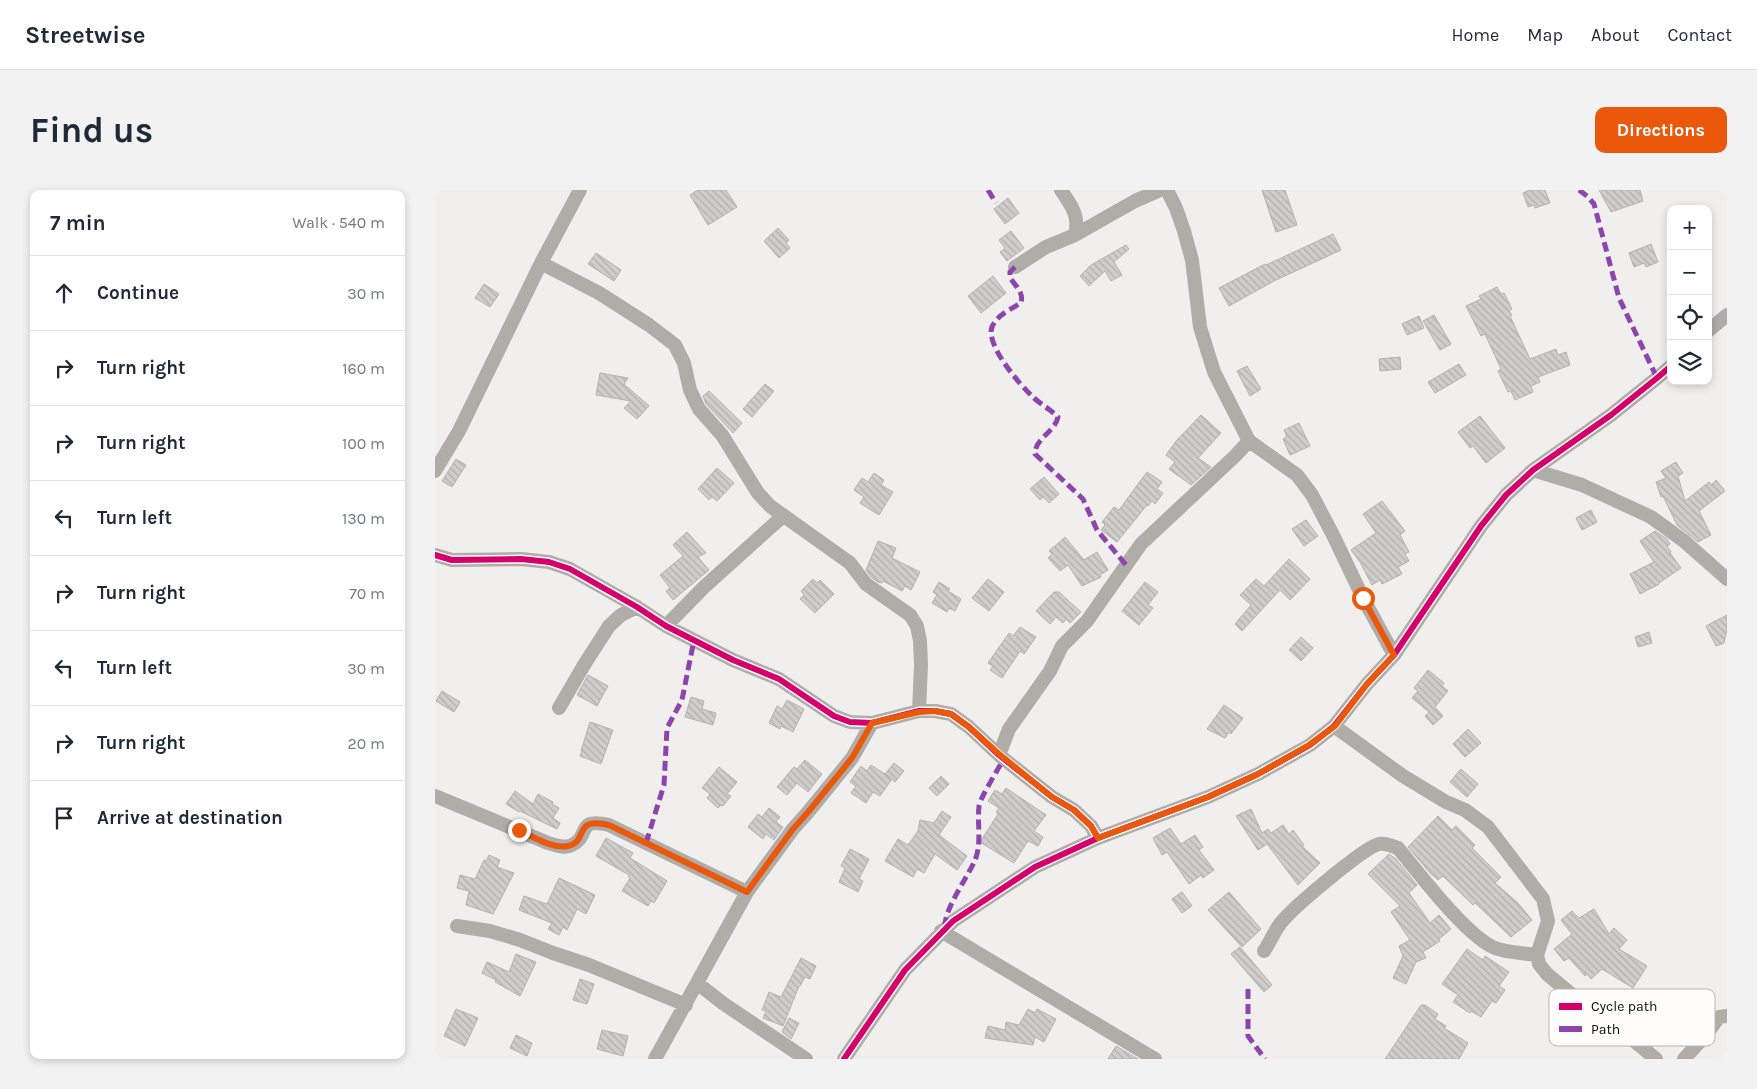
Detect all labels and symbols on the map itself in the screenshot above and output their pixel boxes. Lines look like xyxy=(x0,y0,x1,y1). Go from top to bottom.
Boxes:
route start xyxy=(1352,587,1375,610)
route end xyxy=(508,819,531,842)
legend xyxy=(1549,989,1715,1046)
text: Cycle path xyxy=(1591,998,1657,1015)
text: Path xyxy=(1591,1021,1620,1038)

